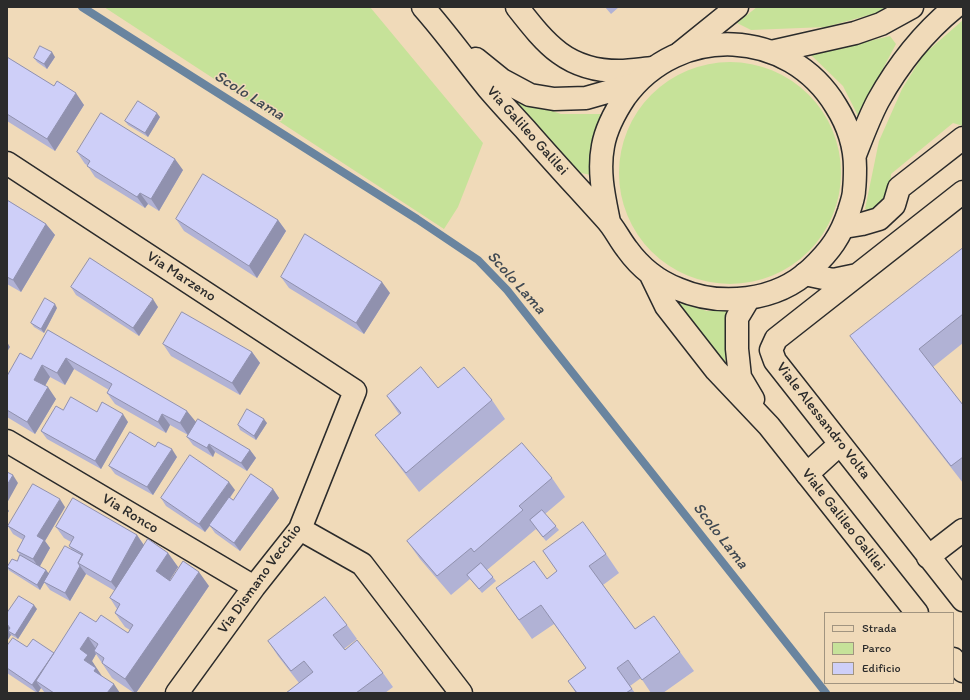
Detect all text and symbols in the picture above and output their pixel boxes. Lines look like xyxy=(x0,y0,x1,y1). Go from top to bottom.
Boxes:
water label: Scolo Lama xyxy=(211,67,287,125)
street label: Via Galileo Galilei xyxy=(482,83,572,179)
water label: Scolo Lama xyxy=(483,247,549,319)
street label: Via Marzeno xyxy=(143,248,219,306)
street label: Viale Alessandro Volta xyxy=(772,359,874,483)
street label: Viale Galileo Galilei xyxy=(797,465,889,575)
street label: Via Ronco xyxy=(98,490,162,538)
water label: Scolo Lama xyxy=(688,499,752,573)
street label: Via Dismano Vecchio xyxy=(214,521,306,637)
legend xyxy=(824,612,954,684)
text: Strada xyxy=(862,621,896,635)
text: Parco xyxy=(862,641,891,655)
text: Edificio xyxy=(862,661,901,675)

